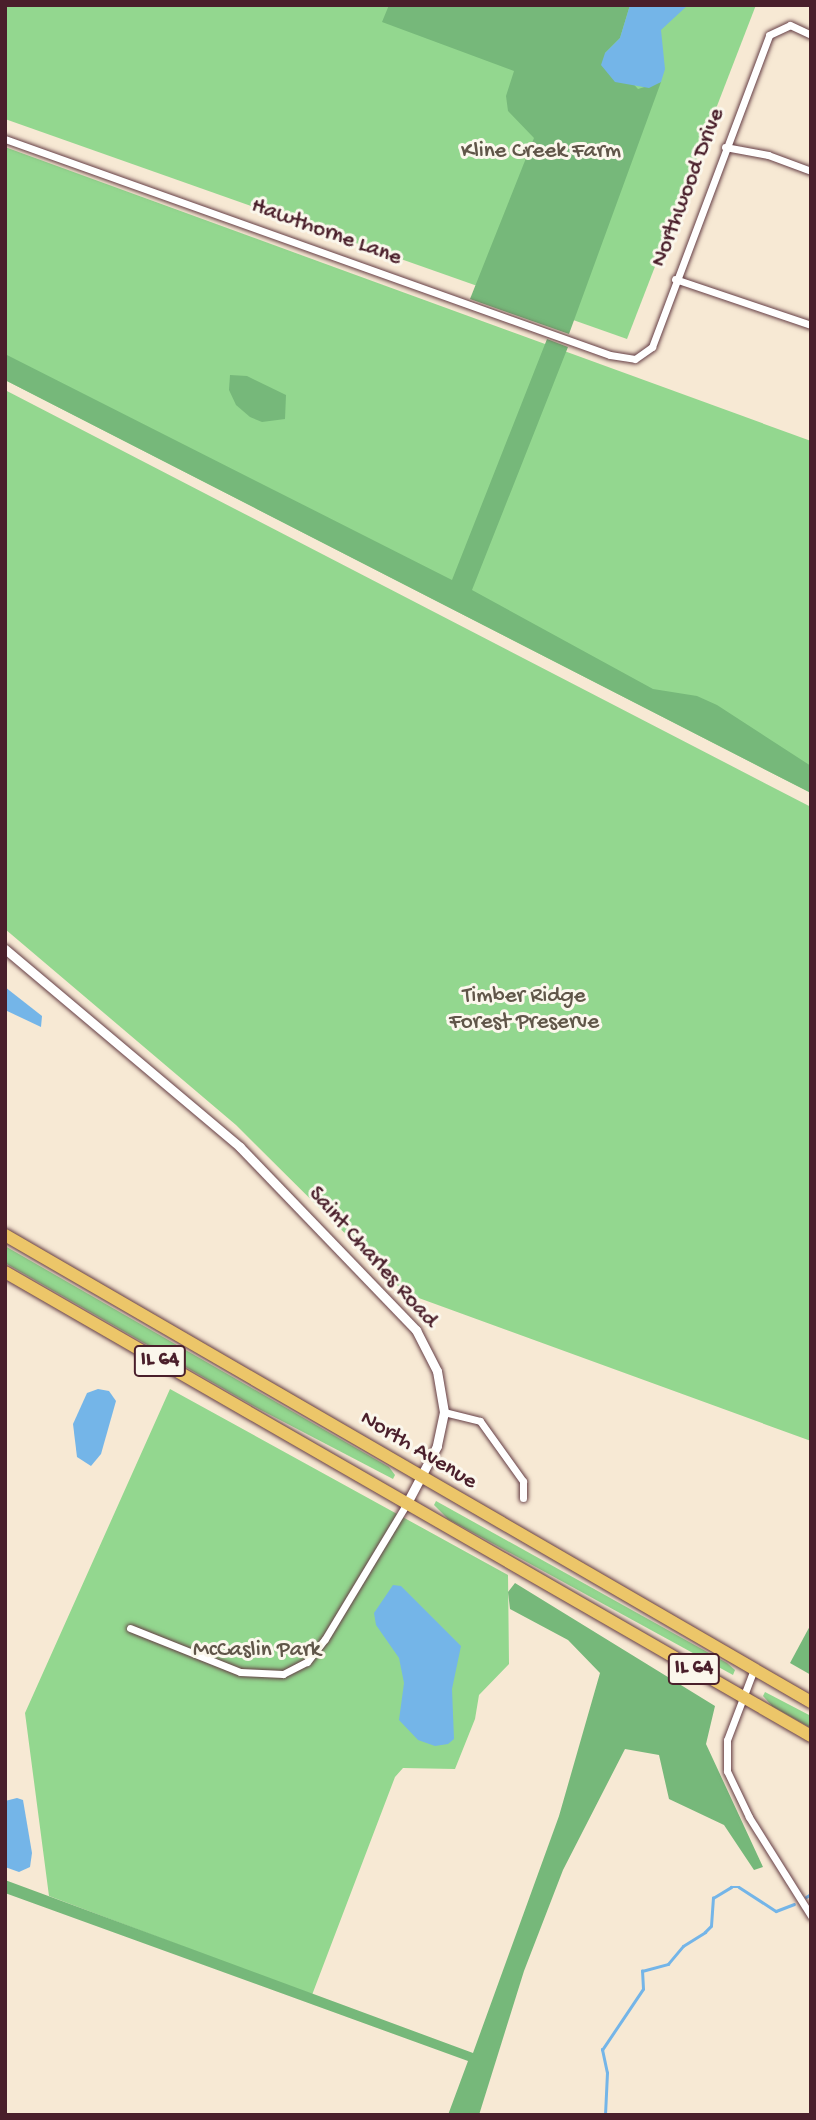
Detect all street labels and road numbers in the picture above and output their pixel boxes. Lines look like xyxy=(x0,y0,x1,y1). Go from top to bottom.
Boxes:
street label: Northwood Drive xyxy=(646,105,732,271)
street label: Hawthorne Lane xyxy=(247,193,405,273)
street label: Saint Charles Road xyxy=(301,1182,443,1334)
road number: IL 64 xyxy=(134,1344,186,1378)
street label: North Avenue xyxy=(355,1405,481,1497)
road number: IL 64 xyxy=(668,1652,720,1686)

